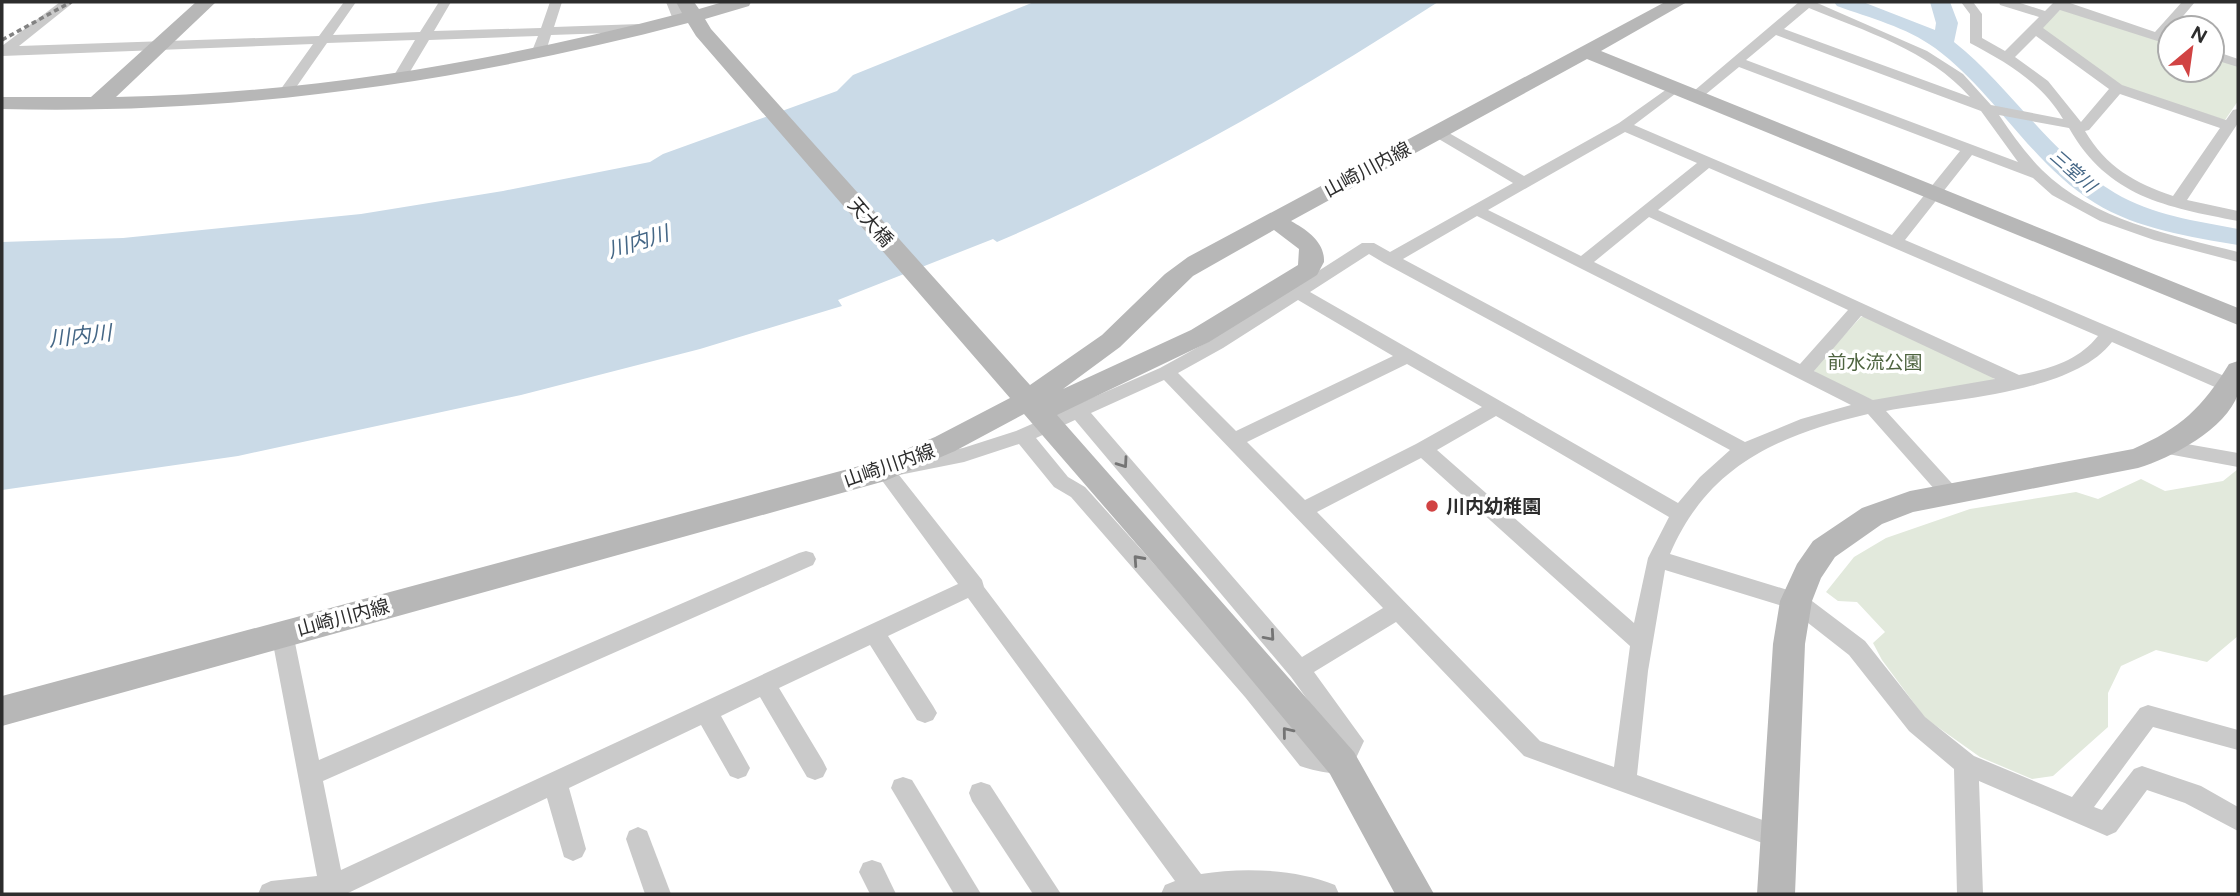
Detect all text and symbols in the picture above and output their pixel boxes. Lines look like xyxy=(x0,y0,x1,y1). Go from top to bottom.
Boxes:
north arrow xyxy=(2156,14,2226,84)
text: N xyxy=(2187,21,2211,48)
street label: 山崎川内線 xyxy=(1320,137,1415,202)
water label: 三堂川 xyxy=(2045,145,2102,198)
street label: 天大橋 xyxy=(843,193,898,251)
water label: 川内川 xyxy=(604,220,674,263)
water label: 川内川 xyxy=(47,320,115,351)
park label: 前水流公園 xyxy=(1827,351,1923,374)
street label: 山崎川内線 xyxy=(840,439,938,492)
one-way arrow xyxy=(1115,455,1127,467)
place label: 川内幼稚園 xyxy=(1446,495,1541,518)
marker: 川内幼稚園 xyxy=(1424,498,1440,514)
one-way arrow xyxy=(1134,555,1146,568)
street label: 山崎川内線 xyxy=(294,594,392,641)
one-way arrow xyxy=(1262,628,1274,641)
one-way arrow xyxy=(1283,727,1295,740)

